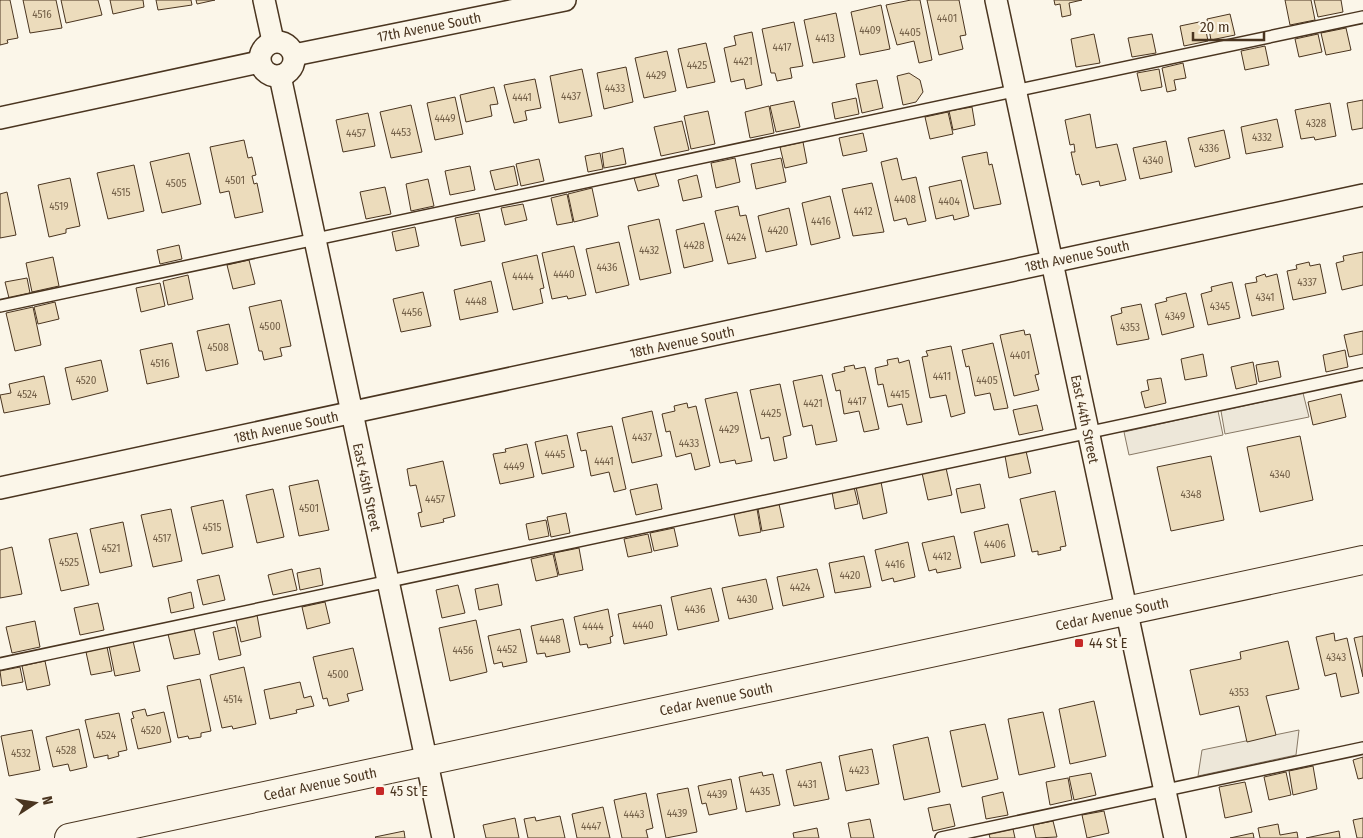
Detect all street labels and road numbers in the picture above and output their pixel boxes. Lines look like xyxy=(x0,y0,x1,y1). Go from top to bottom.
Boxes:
street label: 17th Avenue South xyxy=(376,9,482,46)
street label: 18th Avenue South xyxy=(1023,237,1131,276)
street label: 18th Avenue South xyxy=(628,323,736,362)
street label: East 44th Street xyxy=(1067,373,1102,465)
street label: 18th Avenue South xyxy=(232,408,340,447)
street label: East 45th Street xyxy=(349,441,384,533)
street label: Cedar Avenue South xyxy=(1054,594,1170,635)
street label: Cedar Avenue South xyxy=(658,679,774,720)
street label: Cedar Avenue South xyxy=(262,764,378,805)

